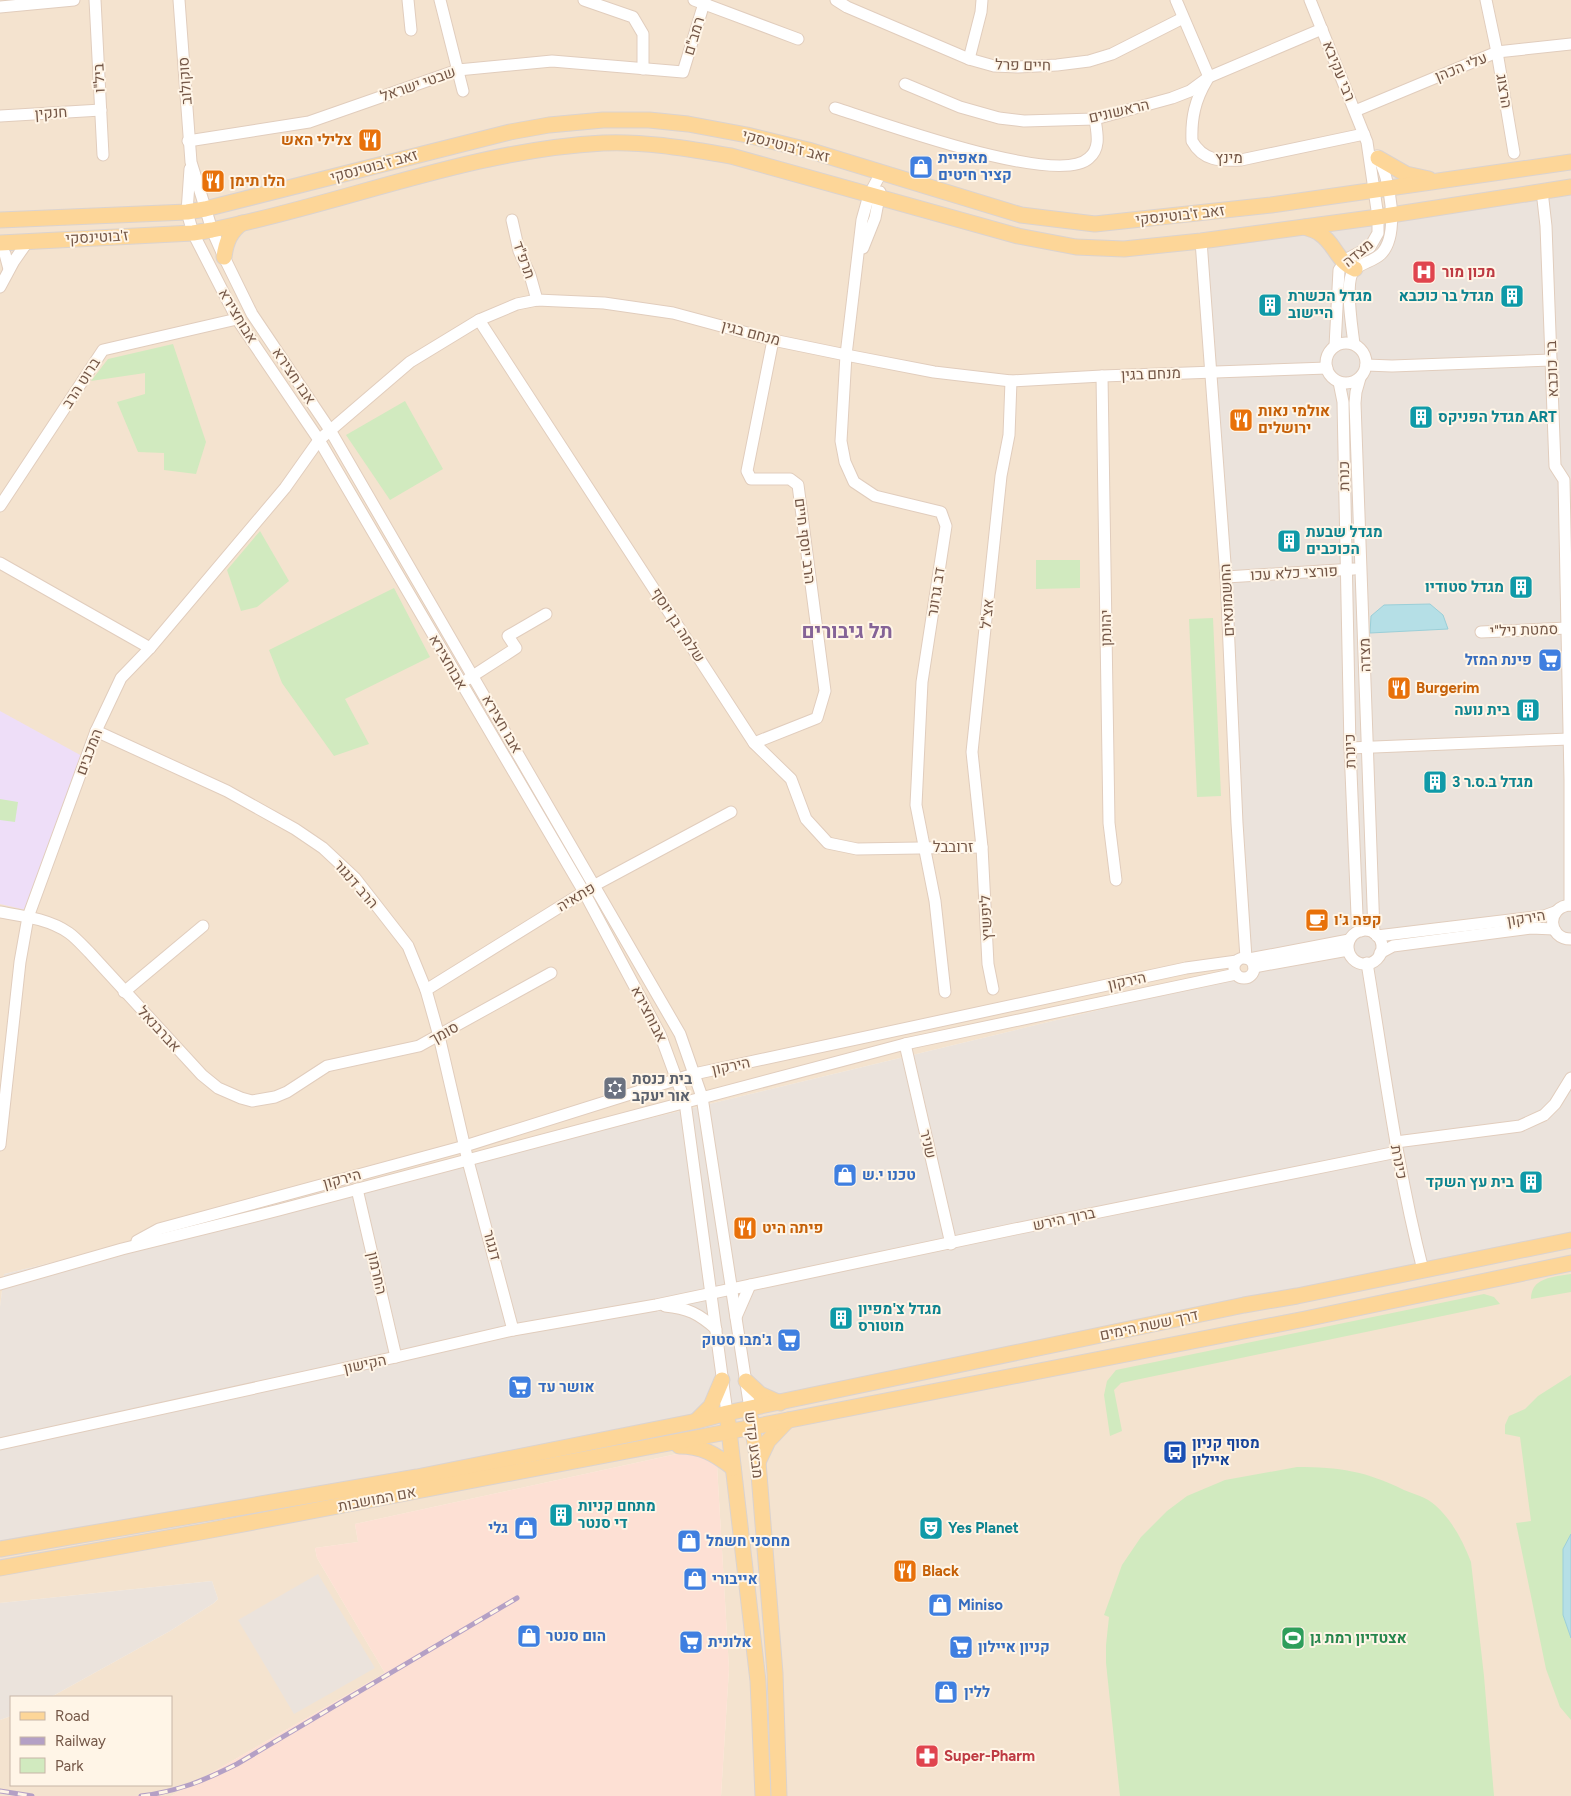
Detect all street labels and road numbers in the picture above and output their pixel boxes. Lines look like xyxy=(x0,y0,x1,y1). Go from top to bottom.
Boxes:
street label: רמב"ם xyxy=(680,15,708,57)
street label: רבי עקיבא xyxy=(1319,38,1359,104)
street label: עלי הכהן xyxy=(1432,48,1490,86)
street label: חיים פרל xyxy=(995,56,1051,74)
street label: סוקולוב xyxy=(174,57,196,105)
street label: ביל"ו xyxy=(89,63,109,93)
street label: שבטי ישראל xyxy=(378,63,458,105)
street label: הרצוג xyxy=(1492,73,1516,109)
street label: הראשונים xyxy=(1087,95,1151,127)
street label: חנקין xyxy=(34,103,68,123)
street label: זאב ז'בוטינסקי xyxy=(740,126,832,166)
street label: זאב ז'בוטינסקי xyxy=(328,146,420,186)
street label: מינץ xyxy=(1215,149,1243,167)
street label: זאב ז'בוטינסקי xyxy=(1134,201,1226,229)
street label: ז'בוטינסקי xyxy=(65,226,129,248)
street label: מצדה xyxy=(1339,235,1377,271)
street label: תרפ"ד xyxy=(509,239,539,281)
street label: אבוחצירא xyxy=(215,285,261,347)
street label: מנחם בגין xyxy=(720,317,782,349)
street label: בר כוכבא xyxy=(1542,340,1562,398)
street label: אבו חצירא xyxy=(269,344,319,408)
street label: ברוט הרב xyxy=(58,354,104,412)
street label: מנחם בגין xyxy=(1121,364,1181,384)
street label: כנרת xyxy=(1335,461,1353,491)
street label: הרב יוסף חיים xyxy=(791,497,819,585)
street label: פורצי כלא עכו xyxy=(1250,562,1338,584)
street label: החשמונאים xyxy=(1216,563,1238,637)
street label: דב גרונר xyxy=(923,566,949,618)
street label: שלמה בן יוסף xyxy=(647,584,709,666)
street label: אצ"ל xyxy=(976,598,998,630)
street label: יהונתן xyxy=(1097,609,1115,647)
street label: סמטת ניל"י xyxy=(1490,620,1558,640)
street label: אבוחצירא xyxy=(425,631,471,693)
street label: מצדה xyxy=(1355,638,1375,672)
street label: אבו חצירא xyxy=(478,692,526,756)
street label: המכבים xyxy=(72,726,106,778)
street label: כינרת xyxy=(1340,733,1360,769)
street label: זרובבל xyxy=(933,838,973,856)
street label: הרב דנגור xyxy=(330,856,382,912)
street label: פתאיה xyxy=(553,879,599,915)
street label: ליפשיץ xyxy=(976,894,996,941)
street label: הירקון xyxy=(1505,906,1547,930)
street label: הירקון xyxy=(1106,968,1148,994)
street label: אבוחצירא xyxy=(627,983,671,1045)
street label: אברבנאל xyxy=(133,1003,185,1055)
street label: סומך xyxy=(426,1018,462,1048)
street label: הירקון xyxy=(710,1053,752,1079)
street label: שניר xyxy=(916,1128,940,1160)
street label: כינרת xyxy=(1387,1143,1411,1181)
street label: הירקון xyxy=(321,1165,363,1193)
street label: ברוך הירש xyxy=(1031,1204,1097,1234)
street label: דנגור xyxy=(479,1228,505,1262)
street label: החרמון xyxy=(363,1250,391,1296)
street label: דרך ששת הימים xyxy=(1098,1306,1200,1344)
street label: הקישון xyxy=(342,1351,388,1377)
street label: מבצע קדש xyxy=(741,1411,767,1479)
street label: אם המושבות xyxy=(336,1483,418,1515)

